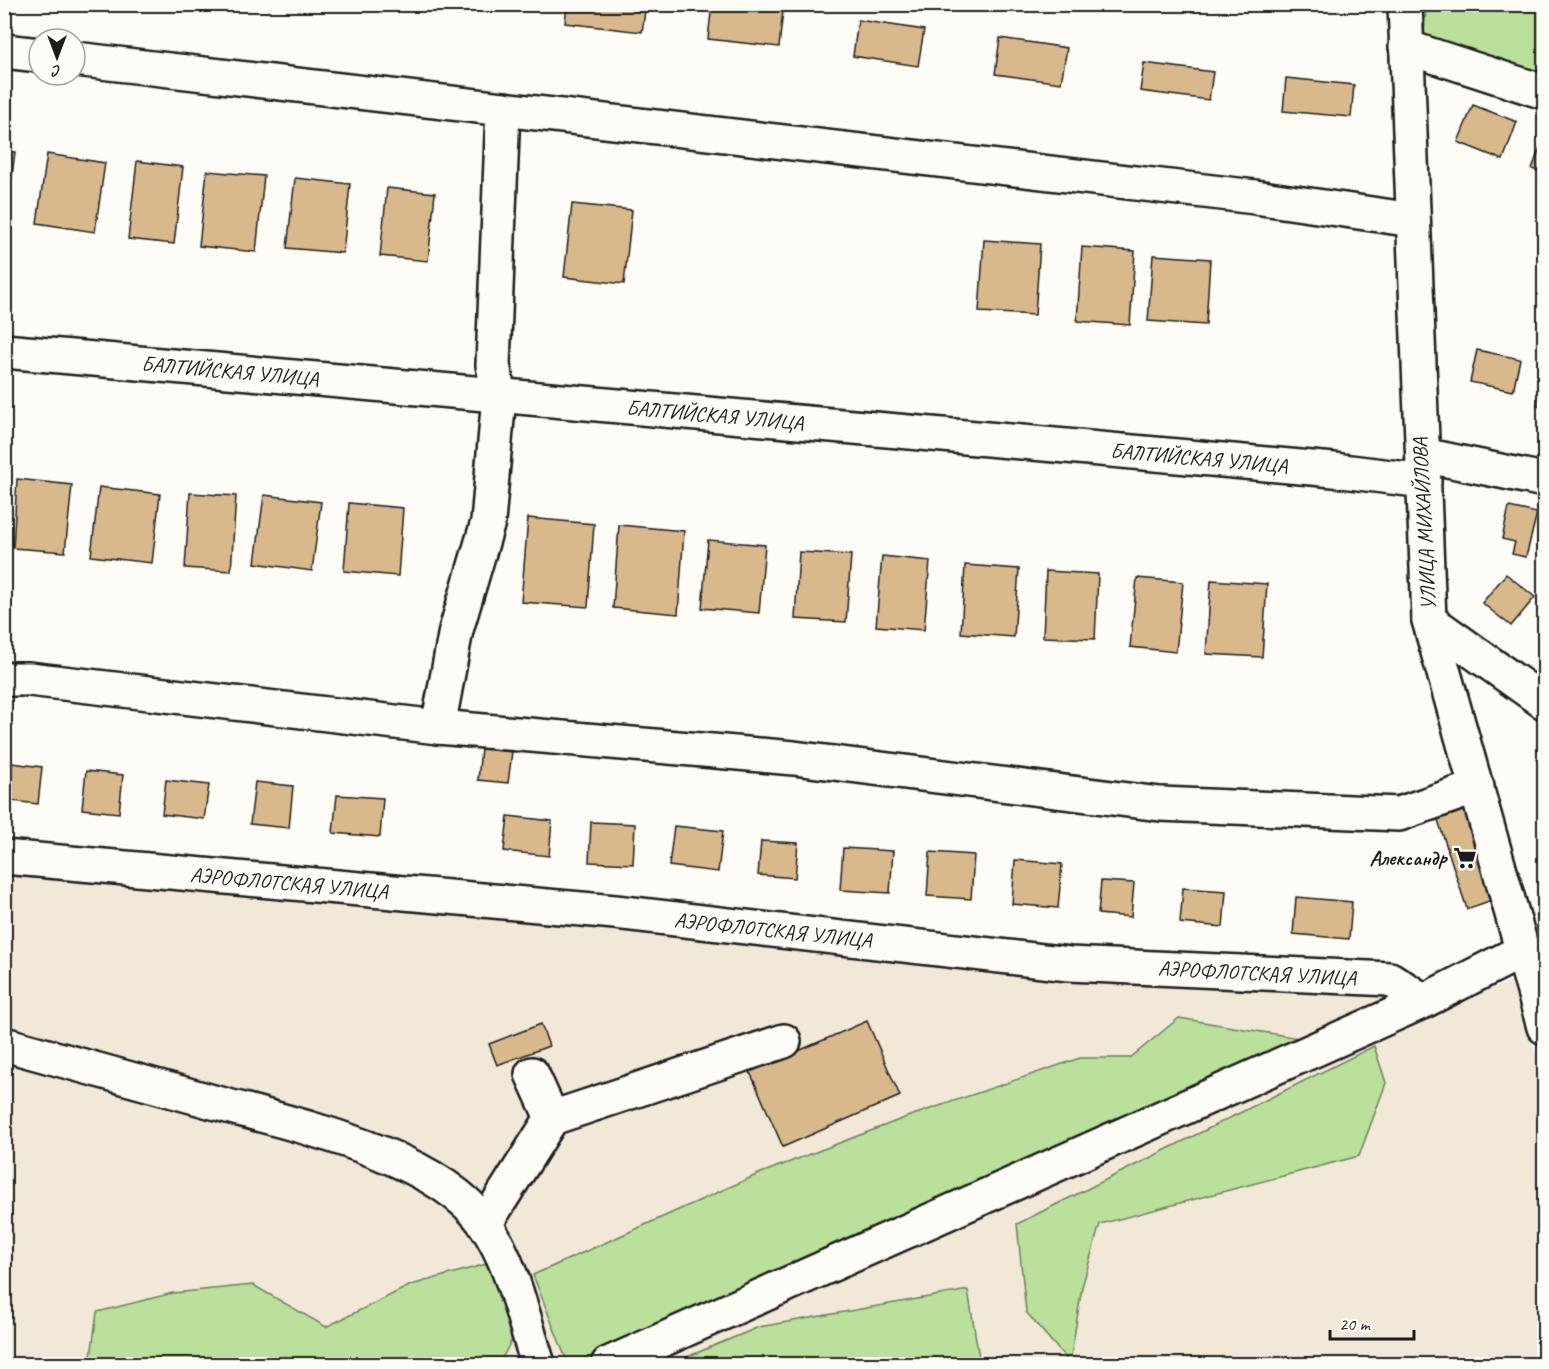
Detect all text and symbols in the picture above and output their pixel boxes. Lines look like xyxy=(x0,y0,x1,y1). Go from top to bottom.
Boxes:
north arrow xyxy=(27,27,87,87)
text: С xyxy=(51,61,61,81)
street label: БАЛТИЙСКАЯ УЛИЦА xyxy=(141,350,320,392)
street label: БАЛТИЙСКАЯ УЛИЦА xyxy=(626,394,805,436)
street label: БАЛТИЙСКАЯ УЛИЦА xyxy=(1110,437,1289,479)
street label: УЛИЦА МИХАЙЛОВА xyxy=(1406,437,1441,611)
place label: Александр xyxy=(1369,845,1448,871)
supermarket icon: Александр xyxy=(1452,845,1478,871)
street label: АЭРОФЛОТСКАЯ УЛИЦА xyxy=(189,861,390,905)
street label: АЭРОФЛОТСКАЯ УЛИЦА xyxy=(673,907,874,953)
street label: АЭРОФЛОТСКАЯ УЛИЦА xyxy=(1157,955,1358,991)
scale bar xyxy=(1330,1303,1414,1341)
text: 20 m xyxy=(1339,1313,1372,1335)

